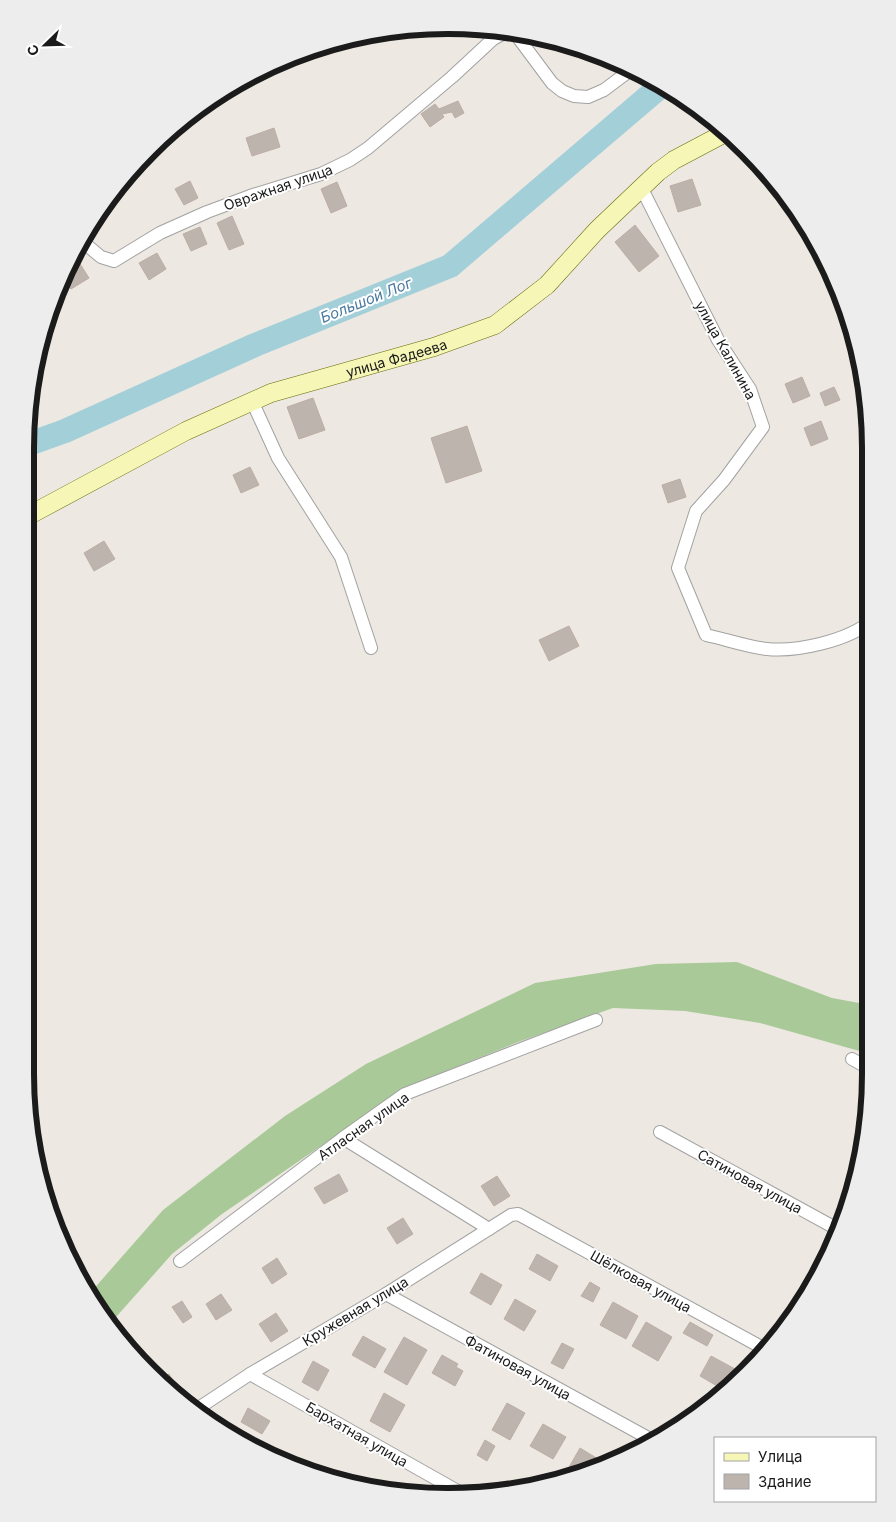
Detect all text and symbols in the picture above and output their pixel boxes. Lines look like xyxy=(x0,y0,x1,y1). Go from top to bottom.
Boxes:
north arrow xyxy=(20,20,70,70)
text: С xyxy=(23,42,42,58)
street label: Овражная улица xyxy=(221,160,335,214)
water label: Большой Лог xyxy=(317,273,415,327)
street label: улица Калинина xyxy=(692,298,760,402)
street label: улица Фадеева xyxy=(344,335,449,380)
street label: Атласная улица xyxy=(314,1088,412,1164)
street label: Сатиновая улица xyxy=(695,1145,805,1217)
street label: Шёлковая улица xyxy=(588,1246,694,1316)
street label: Кружевная улица xyxy=(299,1273,411,1349)
street label: Фатиновая улица xyxy=(462,1331,574,1403)
street label: Бархатная улица xyxy=(303,1398,411,1470)
legend xyxy=(714,1437,876,1502)
text: Улица xyxy=(758,1447,802,1466)
text: Здание xyxy=(758,1472,812,1491)

